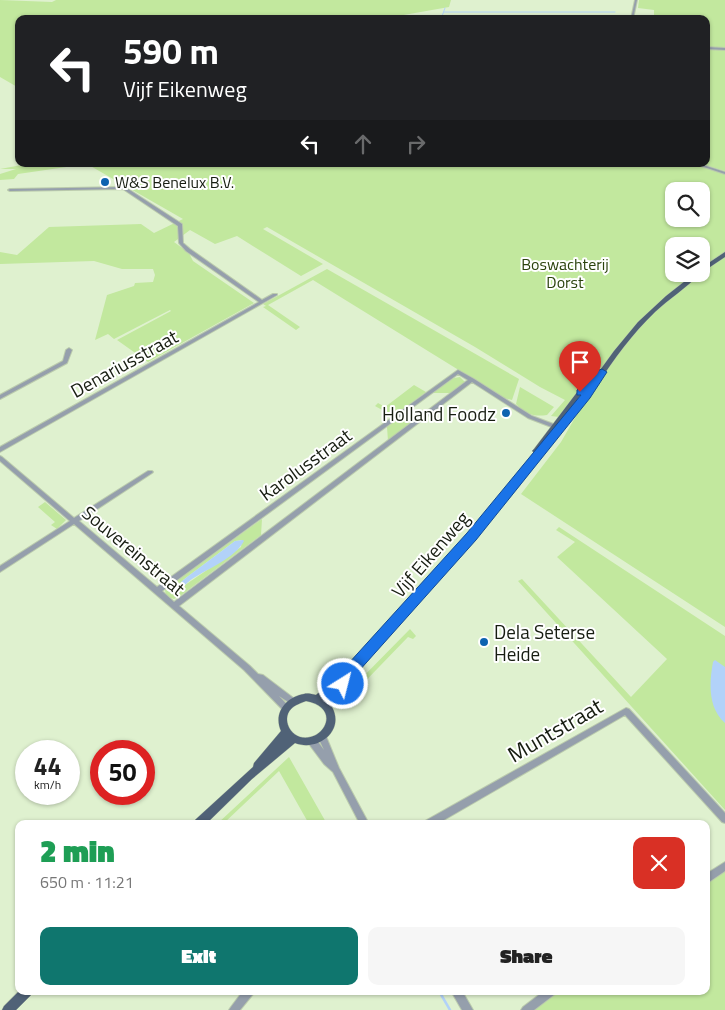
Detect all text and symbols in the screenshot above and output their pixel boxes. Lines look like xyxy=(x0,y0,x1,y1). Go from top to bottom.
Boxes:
text: 590 m xyxy=(123,24,219,78)
icon: left xyxy=(40,35,105,100)
text: Vijf Eikenweg xyxy=(123,72,247,106)
icon: left xyxy=(296,130,324,158)
icon: ahead xyxy=(349,130,377,158)
icon: right xyxy=(402,130,430,158)
place label: W&S Benelux B.V. xyxy=(115,170,234,194)
marker: W&S Benelux B.V. xyxy=(99,176,111,188)
map controls xyxy=(665,182,710,282)
button: search xyxy=(665,182,710,227)
button: layers xyxy=(665,237,710,282)
park label: Boswachterij Dorst xyxy=(521,252,609,294)
street label: Denariusstraat xyxy=(65,321,183,405)
pin xyxy=(559,341,601,392)
icon: arrive xyxy=(566,348,594,376)
place label: Holland Foodz xyxy=(382,399,496,428)
marker: Holland Foodz xyxy=(500,407,512,419)
street label: Karolusstraat xyxy=(253,420,357,507)
street label: Souvereinstraat xyxy=(76,498,192,602)
street label: Vijf Eikenweg xyxy=(384,504,476,604)
place label: Dela Seterse Heide xyxy=(494,617,595,668)
marker: Dela Seterse Heide xyxy=(478,636,490,648)
position arrow xyxy=(316,657,368,709)
street label: Muntstraat xyxy=(501,689,609,771)
speed limit sign: 50 xyxy=(90,740,155,805)
text: 44 xyxy=(33,747,62,785)
text: km/h xyxy=(34,775,61,794)
text: 2 min xyxy=(40,828,115,874)
button: close xyxy=(633,837,685,889)
text: 650 m · 11:21 xyxy=(40,870,134,894)
button: Exit xyxy=(40,927,358,985)
button: Share xyxy=(368,927,685,985)

